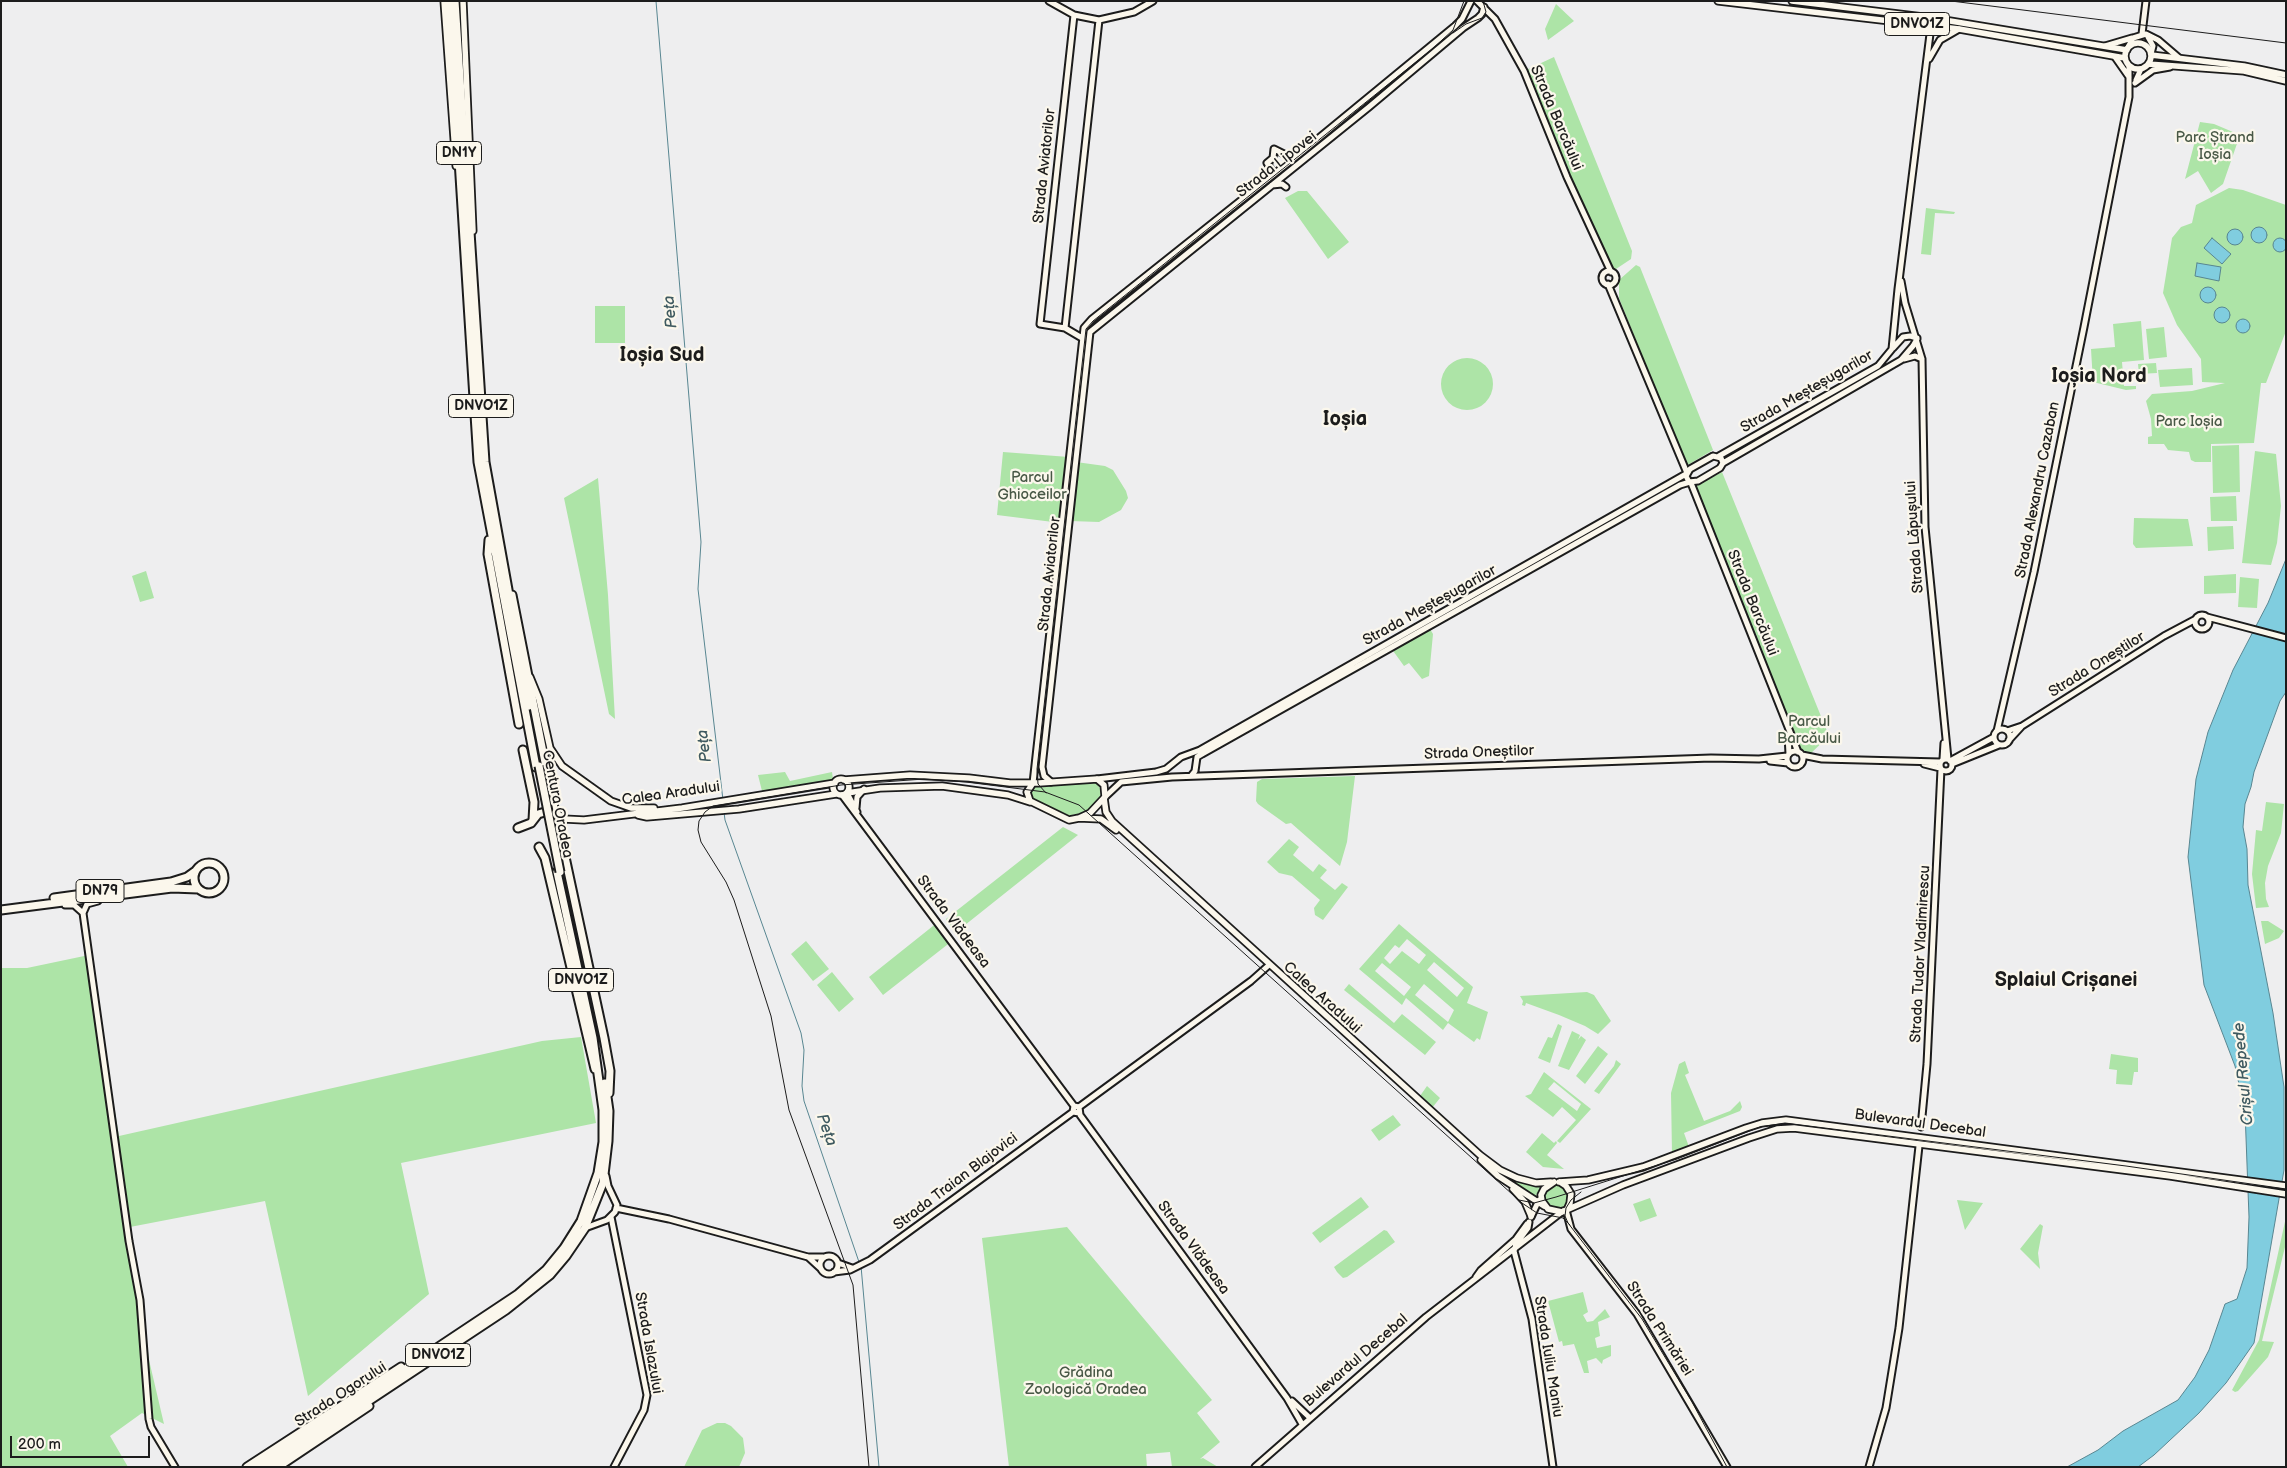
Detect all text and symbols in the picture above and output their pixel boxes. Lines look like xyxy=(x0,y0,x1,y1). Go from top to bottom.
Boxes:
road number: DNVO1Z xyxy=(1884,12,1950,36)
street label: Strada Barcăului xyxy=(1526,63,1586,173)
street label: Strada Aviatorilor xyxy=(1030,108,1060,224)
street label: Strada Lipovei xyxy=(1233,128,1321,202)
park label: Parc Ștrand Ioșia xyxy=(2176,129,2254,164)
road number: DN1Y xyxy=(436,142,482,164)
water label: Peța xyxy=(660,295,682,329)
district label: Ioșia Sud xyxy=(620,344,704,368)
street label: Strada Meșteșugarilor xyxy=(1738,347,1876,437)
district label: Ioșia Nord xyxy=(2051,365,2147,389)
road number: DNVO1Z xyxy=(448,394,514,418)
street label: Strada Alexandru Cazaban xyxy=(2012,400,2064,580)
district label: Ioșia xyxy=(1323,408,1367,432)
park label: Parc Ioșia xyxy=(2155,413,2223,431)
park label: Parcul Ghioceilor xyxy=(997,469,1067,504)
street label: Strada Lăpușului xyxy=(1902,480,1928,594)
street label: Strada Aviatorilor xyxy=(1035,516,1065,632)
street label: Strada Barcăului xyxy=(1723,548,1781,658)
street label: Strada Meșteșugarilor xyxy=(1360,562,1500,650)
street label: Strada Oneștilor xyxy=(2046,628,2148,702)
park label: Parcul Barcăului xyxy=(1777,713,1841,748)
water label: Peța xyxy=(693,728,717,764)
street label: Strada Oneștilor xyxy=(1424,742,1534,764)
street label: Centura Oradea xyxy=(538,749,576,859)
street label: Calea Aradului xyxy=(621,778,721,810)
street label: Strada Tudor Vladimirescu xyxy=(1907,865,1935,1043)
street label: Strada Vlădeasa xyxy=(912,872,994,972)
road number: DN79 xyxy=(76,879,124,902)
street label: Calea Aradului xyxy=(1279,958,1365,1038)
road number: DNVO1Z xyxy=(548,968,614,992)
district label: Splaiul Crișanei xyxy=(1995,969,2137,993)
water label: Crișul Repede xyxy=(2230,1022,2258,1126)
street label: Bulevardul Decebal xyxy=(1853,1106,1987,1142)
water label: Peța xyxy=(812,1111,840,1149)
street label: Strada Traian Blajovici xyxy=(890,1129,1022,1235)
street label: Strada Vlădeasa xyxy=(1153,1198,1233,1298)
street label: Strada Primăriei xyxy=(1622,1278,1696,1380)
street label: Strada Islazului xyxy=(630,1291,666,1395)
street label: Strada Iuliu Maniu xyxy=(1530,1295,1566,1419)
street label: Bulevardul Decebal xyxy=(1300,1311,1412,1411)
road number: DNVO1Z xyxy=(406,1344,470,1366)
street label: Strada Ogorului xyxy=(292,1359,390,1431)
park label: Grădina Zoologică Oradea xyxy=(1025,1364,1147,1399)
scale bar xyxy=(12,1426,152,1458)
text: 200 m xyxy=(18,1435,61,1454)

